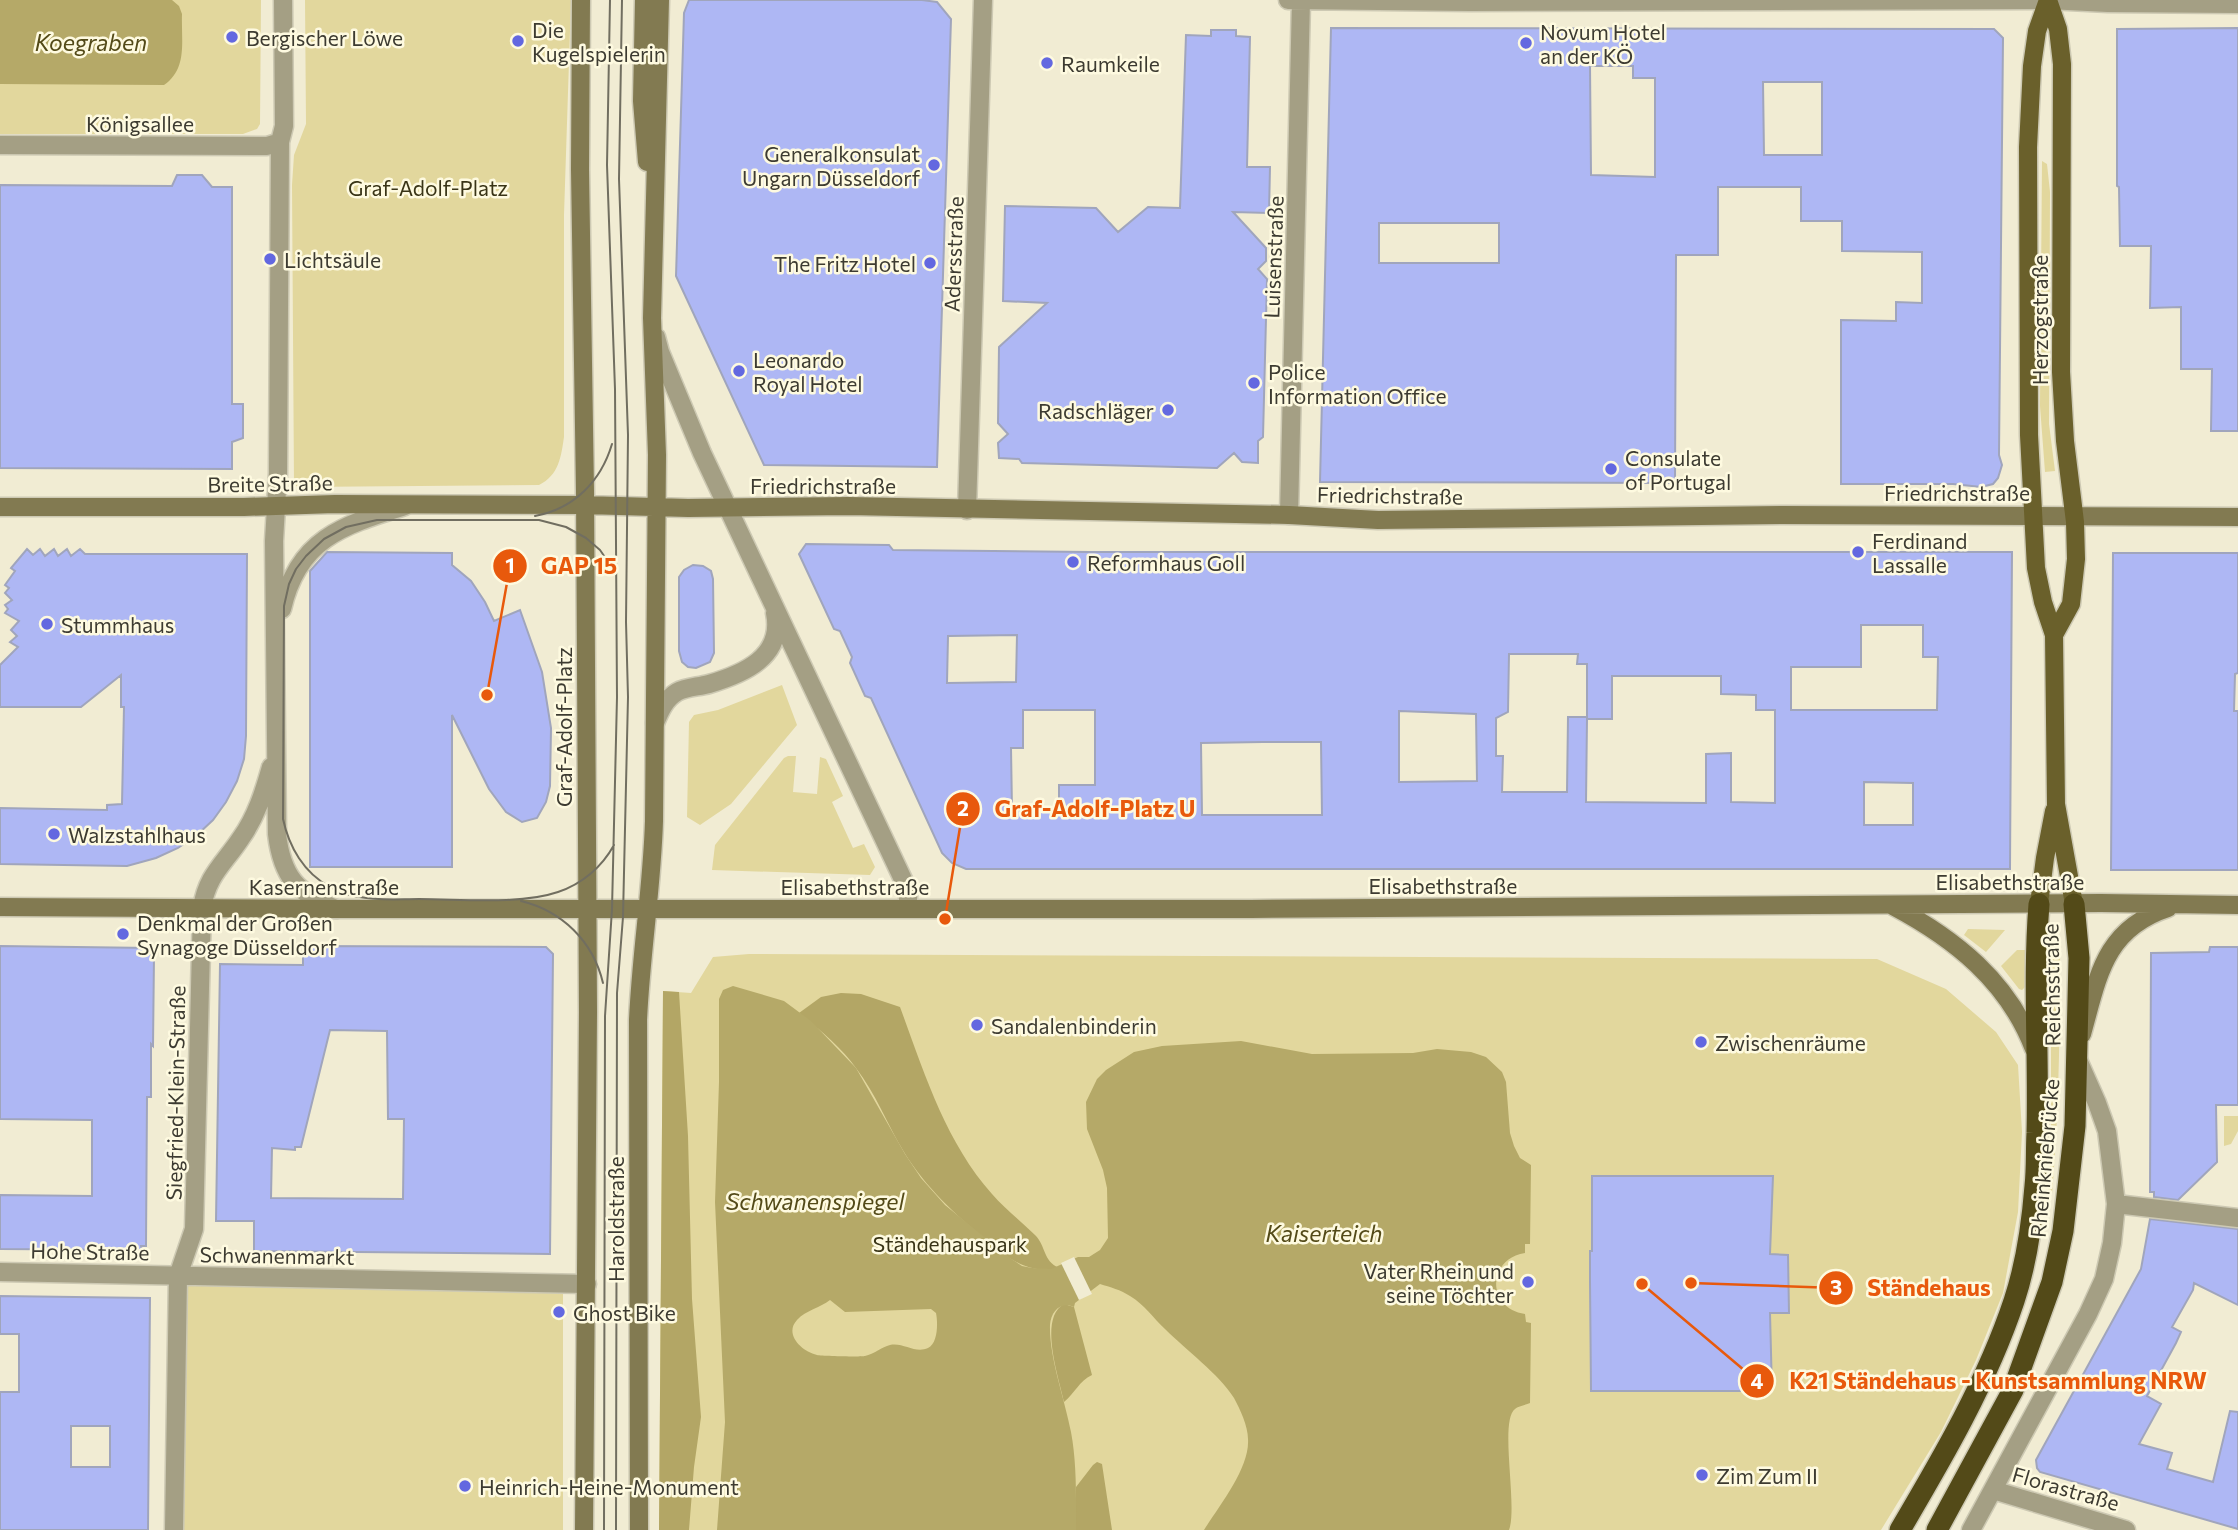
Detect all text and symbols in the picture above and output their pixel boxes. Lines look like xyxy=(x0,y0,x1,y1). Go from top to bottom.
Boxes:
place label: Die Kugelspielerin xyxy=(532,17,666,66)
place label: Novum Hotel an der KÖ xyxy=(1540,19,1666,68)
place label: Bergischer Löwe xyxy=(246,25,403,50)
water label: Koegraben xyxy=(35,28,147,56)
marker: Bergischer Löwe xyxy=(224,29,240,45)
marker: Die Kugelspielerin xyxy=(510,33,526,49)
marker: Novum Hotel an der KÖ xyxy=(1518,35,1534,51)
place label: Raumkeile xyxy=(1061,51,1160,76)
marker: Raumkeile xyxy=(1039,55,1055,71)
street label: Königsallee xyxy=(86,111,194,136)
place label: Generalkonsulat Ungarn Düsseldorf xyxy=(742,141,921,190)
marker: Generalkonsulat Ungarn Düsseldorf xyxy=(926,157,942,173)
park label: Graf-Adolf-Platz xyxy=(348,175,508,200)
street label: Luisenstraße xyxy=(1258,195,1288,319)
street label: Adersstraße xyxy=(938,196,968,312)
place label: Lichtsäule xyxy=(284,247,381,272)
marker: Lichtsäule xyxy=(262,251,278,267)
place label: The Fritz Hotel xyxy=(774,251,916,276)
marker: The Fritz Hotel xyxy=(922,255,938,271)
street label: Herzogstraße xyxy=(2027,255,2052,385)
place label: Leonardo Royal Hotel xyxy=(753,347,863,396)
place label: Police Information Office xyxy=(1268,359,1447,408)
marker: Leonardo Royal Hotel xyxy=(731,363,747,379)
marker: Police Information Office xyxy=(1246,375,1262,391)
place label: Radschläger xyxy=(1038,398,1154,423)
marker: Radschläger xyxy=(1160,402,1176,418)
place label: Consulate of Portugal xyxy=(1625,445,1731,494)
marker: Consulate of Portugal xyxy=(1603,461,1619,477)
street label: Breite Straße xyxy=(207,469,333,497)
street label: Friedrichstraße xyxy=(750,473,896,498)
street label: Friedrichstraße xyxy=(1884,480,2030,505)
street label: Friedrichstraße xyxy=(1317,481,1463,509)
place label: Ferdinand Lassalle xyxy=(1872,528,1967,577)
callout: GAP 15 xyxy=(492,544,632,588)
marker: Ferdinand Lassalle xyxy=(1850,544,1866,560)
place label: Reformhaus Goll xyxy=(1087,550,1245,575)
text: GAP 15 xyxy=(541,551,617,579)
text: 1 xyxy=(505,552,515,577)
marker: Reformhaus Goll xyxy=(1065,554,1081,570)
place label: Stummhaus xyxy=(61,612,174,637)
marker: Stummhaus xyxy=(39,616,55,632)
street label: Graf-Adolf-Platz xyxy=(551,647,576,807)
callout: Graf-Adolf-Platz U xyxy=(946,787,1210,831)
text: Graf-Adolf-Platz U xyxy=(994,794,1196,822)
text: 2 xyxy=(957,795,969,820)
place label: Walzstahlhaus xyxy=(68,822,206,847)
marker: Walzstahlhaus xyxy=(46,826,62,842)
street label: Elisabethstraße xyxy=(1936,869,2084,894)
street label: Elisabethstraße xyxy=(1369,873,1517,898)
street label: Kasernenstraße xyxy=(249,874,399,899)
street label: Elisabethstraße xyxy=(781,874,929,899)
place label: Denkmal der Großen Synagoge Düsseldorf xyxy=(137,910,337,959)
street label: Reichsstraße xyxy=(2037,923,2065,1047)
marker: Denkmal der Großen Synagoge Düsseldorf xyxy=(115,926,131,942)
street label: Siegfried-Klein-Straße xyxy=(161,985,189,1201)
place label: Sandalenbinderin xyxy=(991,1013,1157,1038)
marker: Sandalenbinderin xyxy=(969,1017,985,1033)
place label: Zwischenräume xyxy=(1715,1030,1866,1055)
marker: Zwischenräume xyxy=(1693,1034,1709,1050)
street label: Rheinkniebrücke xyxy=(2025,1078,2063,1238)
street label: Haroldstraße xyxy=(603,1156,628,1282)
water label: Schwanenspiegel xyxy=(726,1187,905,1215)
water label: Kaiserteich xyxy=(1265,1219,1383,1247)
park label: Ständehauspark xyxy=(873,1231,1027,1256)
street label: Hohe Straße xyxy=(30,1237,150,1265)
street label: Schwanenmarkt xyxy=(199,1241,355,1269)
place label: Vater Rhein und seine Töchter xyxy=(1363,1258,1514,1307)
callout: Ständehaus xyxy=(1818,1266,2005,1310)
text: Ständehaus xyxy=(1867,1273,1991,1301)
marker: Vater Rhein und seine Töchter xyxy=(1520,1274,1536,1290)
text: 3 xyxy=(1830,1274,1842,1299)
place label: Ghost Bike xyxy=(573,1300,676,1325)
marker: Ghost Bike xyxy=(551,1304,567,1320)
callout: K21 Ständehaus - Kunstsammlung NRW xyxy=(1740,1359,2221,1403)
text: K21 Ständehaus - Kunstsammlung NRW xyxy=(1789,1366,2207,1394)
text: 4 xyxy=(1751,1368,1764,1393)
street label: Florastraße xyxy=(2010,1461,2122,1515)
place label: Zim Zum II xyxy=(1716,1463,1818,1488)
marker: Zim Zum II xyxy=(1694,1467,1710,1483)
place label: Heinrich-Heine-Monument xyxy=(479,1474,739,1499)
marker: Heinrich-Heine-Monument xyxy=(457,1478,473,1494)

